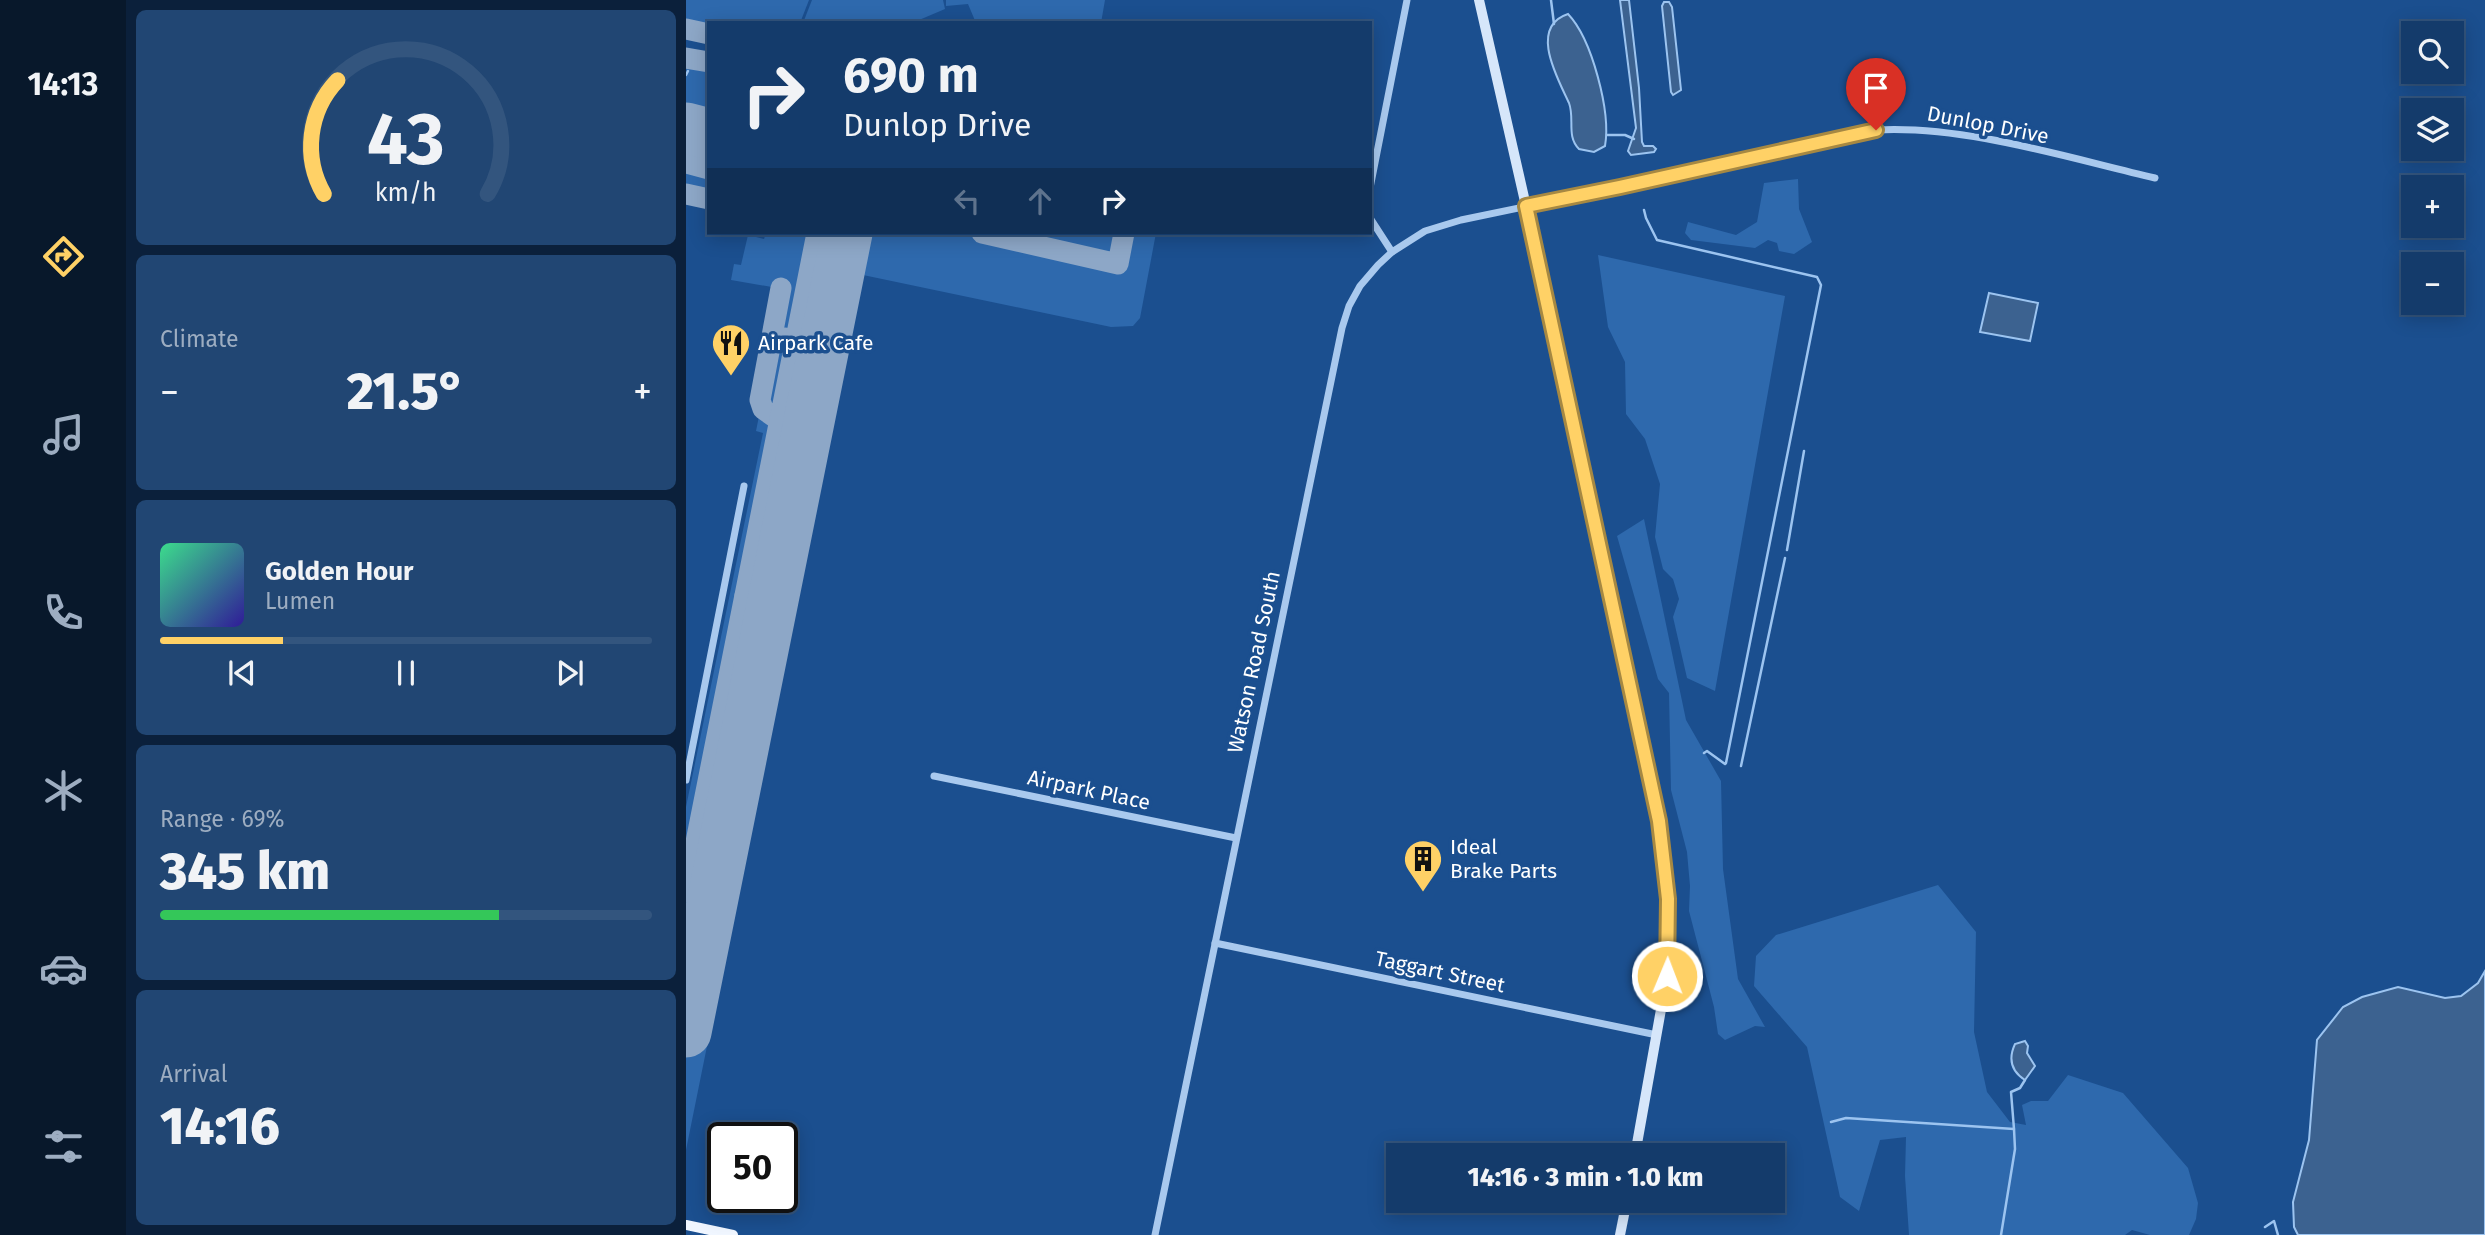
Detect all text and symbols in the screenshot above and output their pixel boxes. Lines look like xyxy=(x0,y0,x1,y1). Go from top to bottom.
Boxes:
map controls xyxy=(2401,21,2464,315)
button: search xyxy=(2401,21,2464,84)
text: 690 m xyxy=(843,46,979,105)
icon: right xyxy=(728,49,819,140)
pin xyxy=(1846,58,1906,130)
text: 14:13 xyxy=(27,65,99,103)
icon: arrive xyxy=(1857,69,1895,107)
text: 43 xyxy=(367,96,445,183)
button: layers xyxy=(2401,98,2464,161)
street label: Dunlop Drive xyxy=(1925,100,2051,150)
text: Dunlop Drive xyxy=(843,106,1031,144)
button: + xyxy=(2401,175,2464,238)
text: km/h xyxy=(375,177,437,207)
icon: left xyxy=(948,182,986,220)
icon: ahead xyxy=(1021,182,1059,220)
icon: right xyxy=(1094,182,1132,220)
icon: directions xyxy=(39,232,88,281)
button: − xyxy=(2401,252,2464,315)
restaurant icon: Airpark Cafe xyxy=(710,322,752,377)
text: Climate xyxy=(160,325,239,353)
place label: Airpark Cafe xyxy=(758,330,873,356)
text: 21.5° xyxy=(347,360,465,423)
text: − xyxy=(160,369,179,415)
text: + xyxy=(633,369,652,415)
icon: music xyxy=(39,410,88,459)
text: Golden Hour xyxy=(265,556,413,587)
street label: Watson Road South xyxy=(1222,569,1286,755)
text: Lumen xyxy=(265,587,335,615)
icon: phone xyxy=(39,588,88,637)
icon: previous xyxy=(223,654,261,692)
icon: pause xyxy=(387,654,425,692)
icon: next xyxy=(551,654,589,692)
street label: Airpark Place xyxy=(1025,764,1153,816)
icon: climate xyxy=(39,766,88,815)
text: Range · 69% xyxy=(160,805,285,833)
place label: Ideal Brake Parts xyxy=(1450,834,1557,884)
building icon: Ideal Brake Parts xyxy=(1402,838,1444,893)
text: 345 km xyxy=(160,840,330,903)
position arrow xyxy=(1630,939,1704,1013)
icon: car xyxy=(39,944,88,993)
street label: Taggart Street xyxy=(1373,946,1508,999)
text: Arrival xyxy=(160,1060,227,1088)
text: 14:16 xyxy=(160,1095,280,1158)
icon: filters xyxy=(39,1122,88,1171)
speed limit sign: 50 xyxy=(707,1122,798,1213)
text: 14:16 · 3 min · 1.0 km xyxy=(1468,1162,1703,1193)

